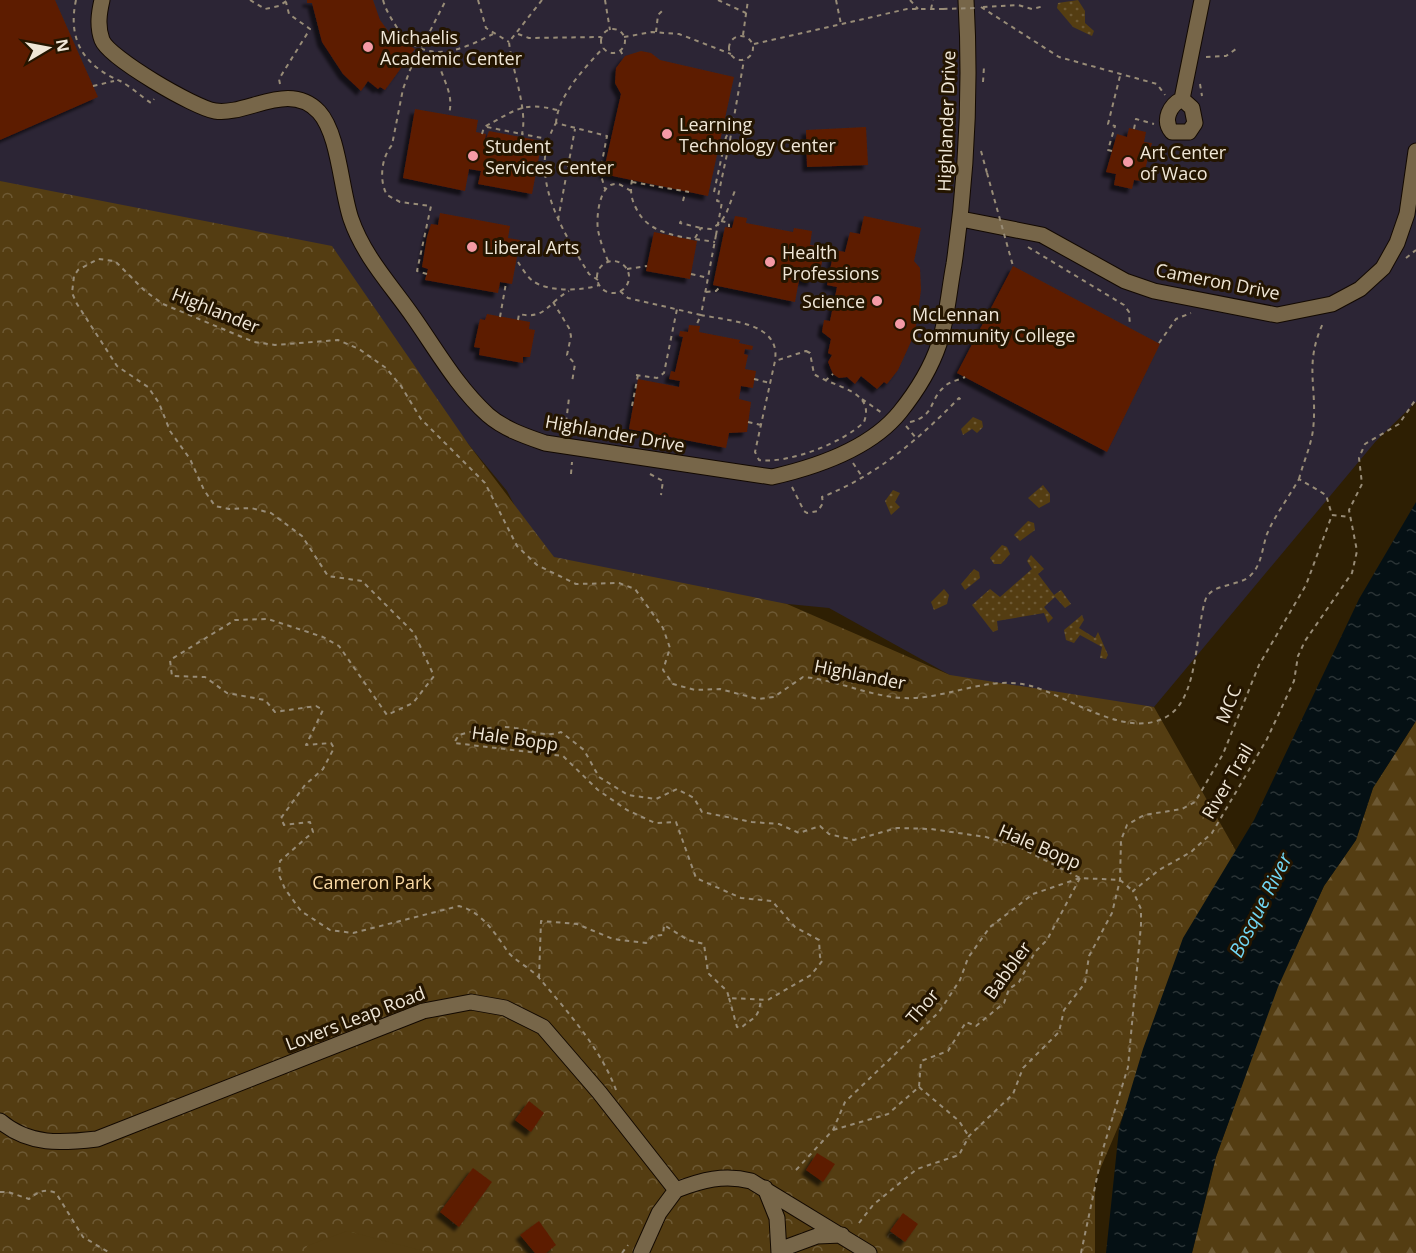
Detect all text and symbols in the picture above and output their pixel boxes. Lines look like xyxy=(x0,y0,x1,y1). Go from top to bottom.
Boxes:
north arrow xyxy=(18,18,78,78)
place label: Michaelis Academic Center xyxy=(380,25,523,70)
text: N xyxy=(51,37,75,54)
marker: Michaelis Academic Center xyxy=(361,40,375,54)
street label: Highlander Drive xyxy=(932,50,960,192)
place label: Learning Technology Center xyxy=(679,112,836,157)
marker: Learning Technology Center xyxy=(660,127,674,141)
place label: Student Services Center xyxy=(485,134,615,179)
place label: Art Center of Waco xyxy=(1140,140,1227,185)
marker: Student Services Center xyxy=(466,149,480,163)
marker: Art Center of Waco xyxy=(1121,155,1135,169)
place label: Liberal Arts xyxy=(484,235,579,259)
marker: Liberal Arts xyxy=(465,240,479,254)
place label: Health Professions xyxy=(782,240,879,285)
marker: Health Professions xyxy=(763,255,777,269)
street label: Cameron Drive xyxy=(1154,257,1282,305)
street label: Highlander xyxy=(169,282,264,339)
place label: Science xyxy=(802,289,865,313)
marker: Science xyxy=(870,294,884,308)
place label: McLennan Community College xyxy=(912,302,1075,347)
marker: McLennan Community College xyxy=(893,317,907,331)
street label: Highlander Drive xyxy=(543,409,687,457)
street label: Highlander xyxy=(812,653,908,695)
street label: MCC xyxy=(1210,681,1246,727)
street label: Hale Bopp xyxy=(470,720,560,756)
street label: River Trail xyxy=(1196,739,1258,823)
street label: Hale Bopp xyxy=(995,818,1085,874)
water label: Bosque River xyxy=(1222,847,1298,962)
park label: Cameron Park xyxy=(312,870,432,894)
street label: Babbler xyxy=(978,936,1036,1004)
street label: Lovers Leap Road xyxy=(282,980,428,1056)
street label: Thor xyxy=(900,983,944,1029)

